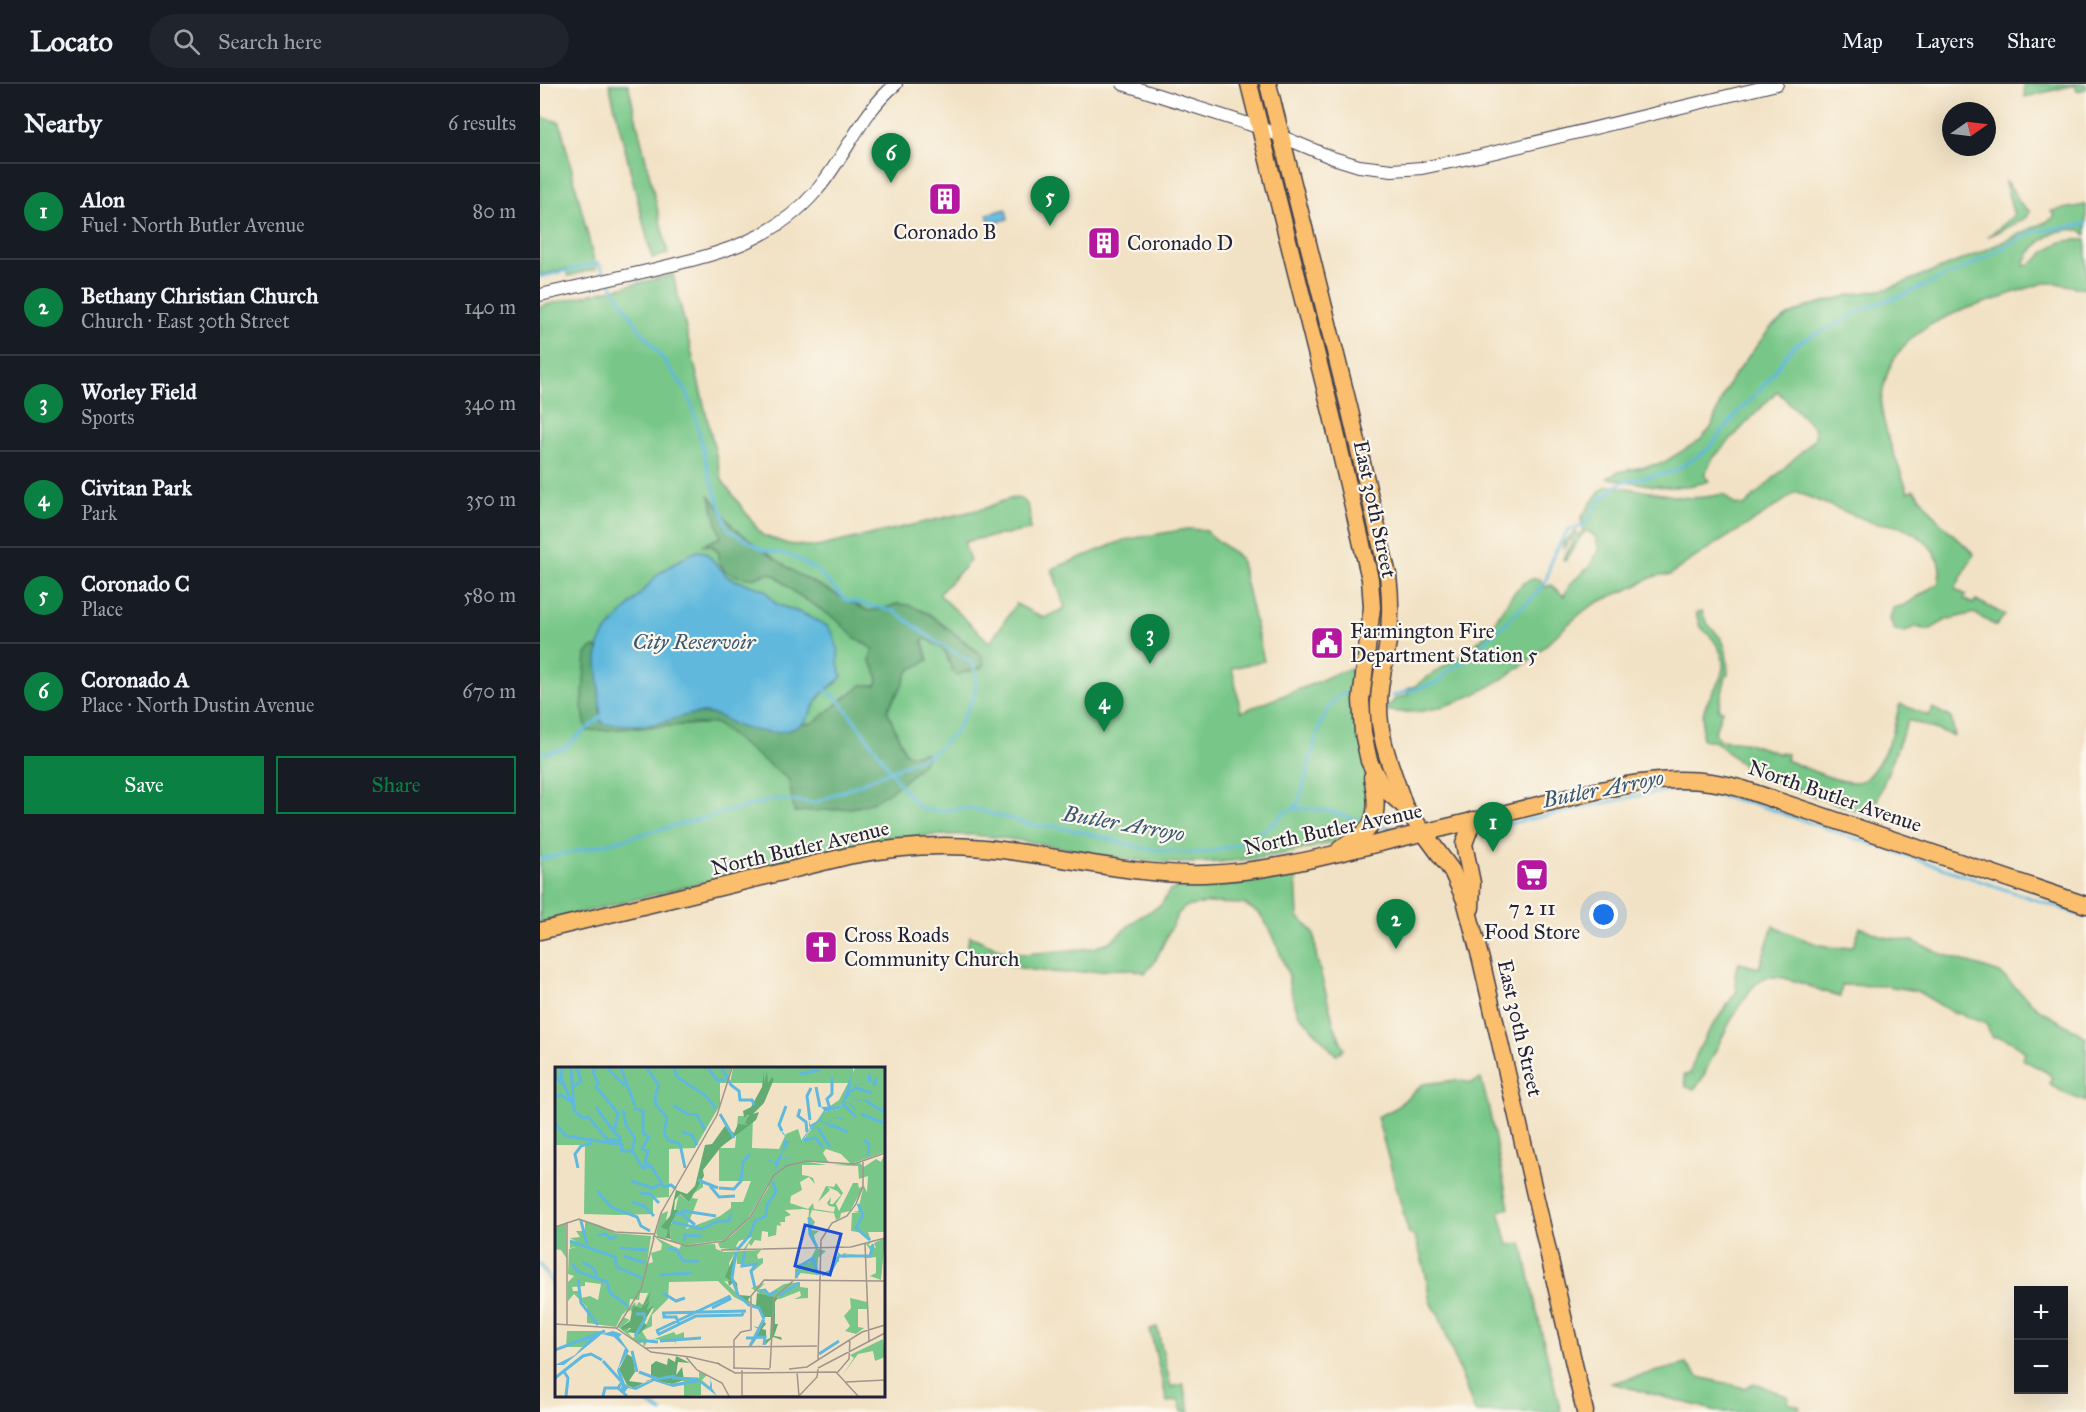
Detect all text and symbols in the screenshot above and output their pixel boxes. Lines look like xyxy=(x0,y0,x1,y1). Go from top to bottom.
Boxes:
search box xyxy=(149,14,569,68)
text: Locato xyxy=(30,24,113,59)
icon: search xyxy=(170,25,203,58)
text: Search here xyxy=(218,28,322,55)
text: Map xyxy=(1842,28,1883,54)
text: Layers xyxy=(1916,28,1974,54)
text: Share xyxy=(2007,28,2056,54)
north arrow xyxy=(1942,102,1996,156)
text: Nearby xyxy=(24,107,102,139)
text: 6 results xyxy=(448,111,516,135)
pin: 6 xyxy=(872,134,910,183)
pin: 5 xyxy=(1030,176,1070,226)
building icon: Coronado B xyxy=(927,181,963,217)
text: Alon xyxy=(81,186,125,213)
text: 1 xyxy=(40,199,47,223)
text: 80 m xyxy=(473,199,516,223)
text: Fuel · North Butler Avenue xyxy=(81,213,305,237)
place label: Coronado B xyxy=(893,219,997,245)
building icon: Coronado D xyxy=(1086,225,1122,261)
place label: Coronado D xyxy=(1127,230,1233,256)
text: Bethany Christian Church xyxy=(81,282,318,309)
text: 2 xyxy=(39,295,48,319)
text: 140 m xyxy=(464,295,516,319)
text: Church · East 30th Street xyxy=(81,309,290,333)
text: Worley Field xyxy=(81,378,197,405)
text: 3 xyxy=(40,391,48,415)
text: 340 m xyxy=(464,391,516,415)
text: Sports xyxy=(81,405,135,429)
street label: East 30th Street xyxy=(1348,438,1402,581)
text: Civitan Park xyxy=(81,474,192,501)
text: 4 xyxy=(38,487,49,511)
text: 350 m xyxy=(466,487,516,511)
text: Park xyxy=(81,501,117,525)
text: Coronado C xyxy=(81,570,190,597)
text: 5 xyxy=(39,583,48,607)
text: 580 m xyxy=(463,583,516,607)
text: Place xyxy=(81,597,123,621)
pin: 3 xyxy=(1130,614,1170,664)
place label: Farmington Fire Department Station 5 xyxy=(1350,618,1538,668)
public building icon: Farmington Fire Department Station 5 xyxy=(1309,625,1345,661)
water label: City Reservoir xyxy=(633,628,757,655)
text: Coronado A xyxy=(81,666,190,693)
text: 6 xyxy=(38,679,49,703)
text: 670 m xyxy=(462,679,516,703)
pin: 4 xyxy=(1084,682,1124,732)
text: Place · North Dustin Avenue xyxy=(81,693,314,717)
street label: North Butler Avenue xyxy=(1745,754,1925,838)
button: Save xyxy=(24,756,264,814)
button: Share xyxy=(276,756,516,814)
water label: Butler Arroyo xyxy=(1539,764,1666,814)
street label: North Butler Avenue xyxy=(1241,797,1425,861)
water label: Butler Arroyo xyxy=(1060,799,1187,847)
pin: 1 xyxy=(1474,802,1512,852)
street label: North Butler Avenue xyxy=(708,815,892,881)
supermarket icon: 7 2 11 Food Store xyxy=(1514,857,1550,893)
place label: 7 2 11 Food Store xyxy=(1484,895,1580,945)
pin: 2 xyxy=(1376,900,1416,949)
your location xyxy=(1589,900,1618,929)
place label: Cross Roads Community Church xyxy=(844,922,1020,972)
church icon: Cross Roads Community Church xyxy=(803,929,839,965)
street label: East 30th Street xyxy=(1492,957,1549,1100)
inset map xyxy=(555,1067,885,1397)
map controls xyxy=(2014,1286,2068,1394)
button: + xyxy=(2014,1286,2068,1340)
button: − xyxy=(2014,1340,2068,1394)

